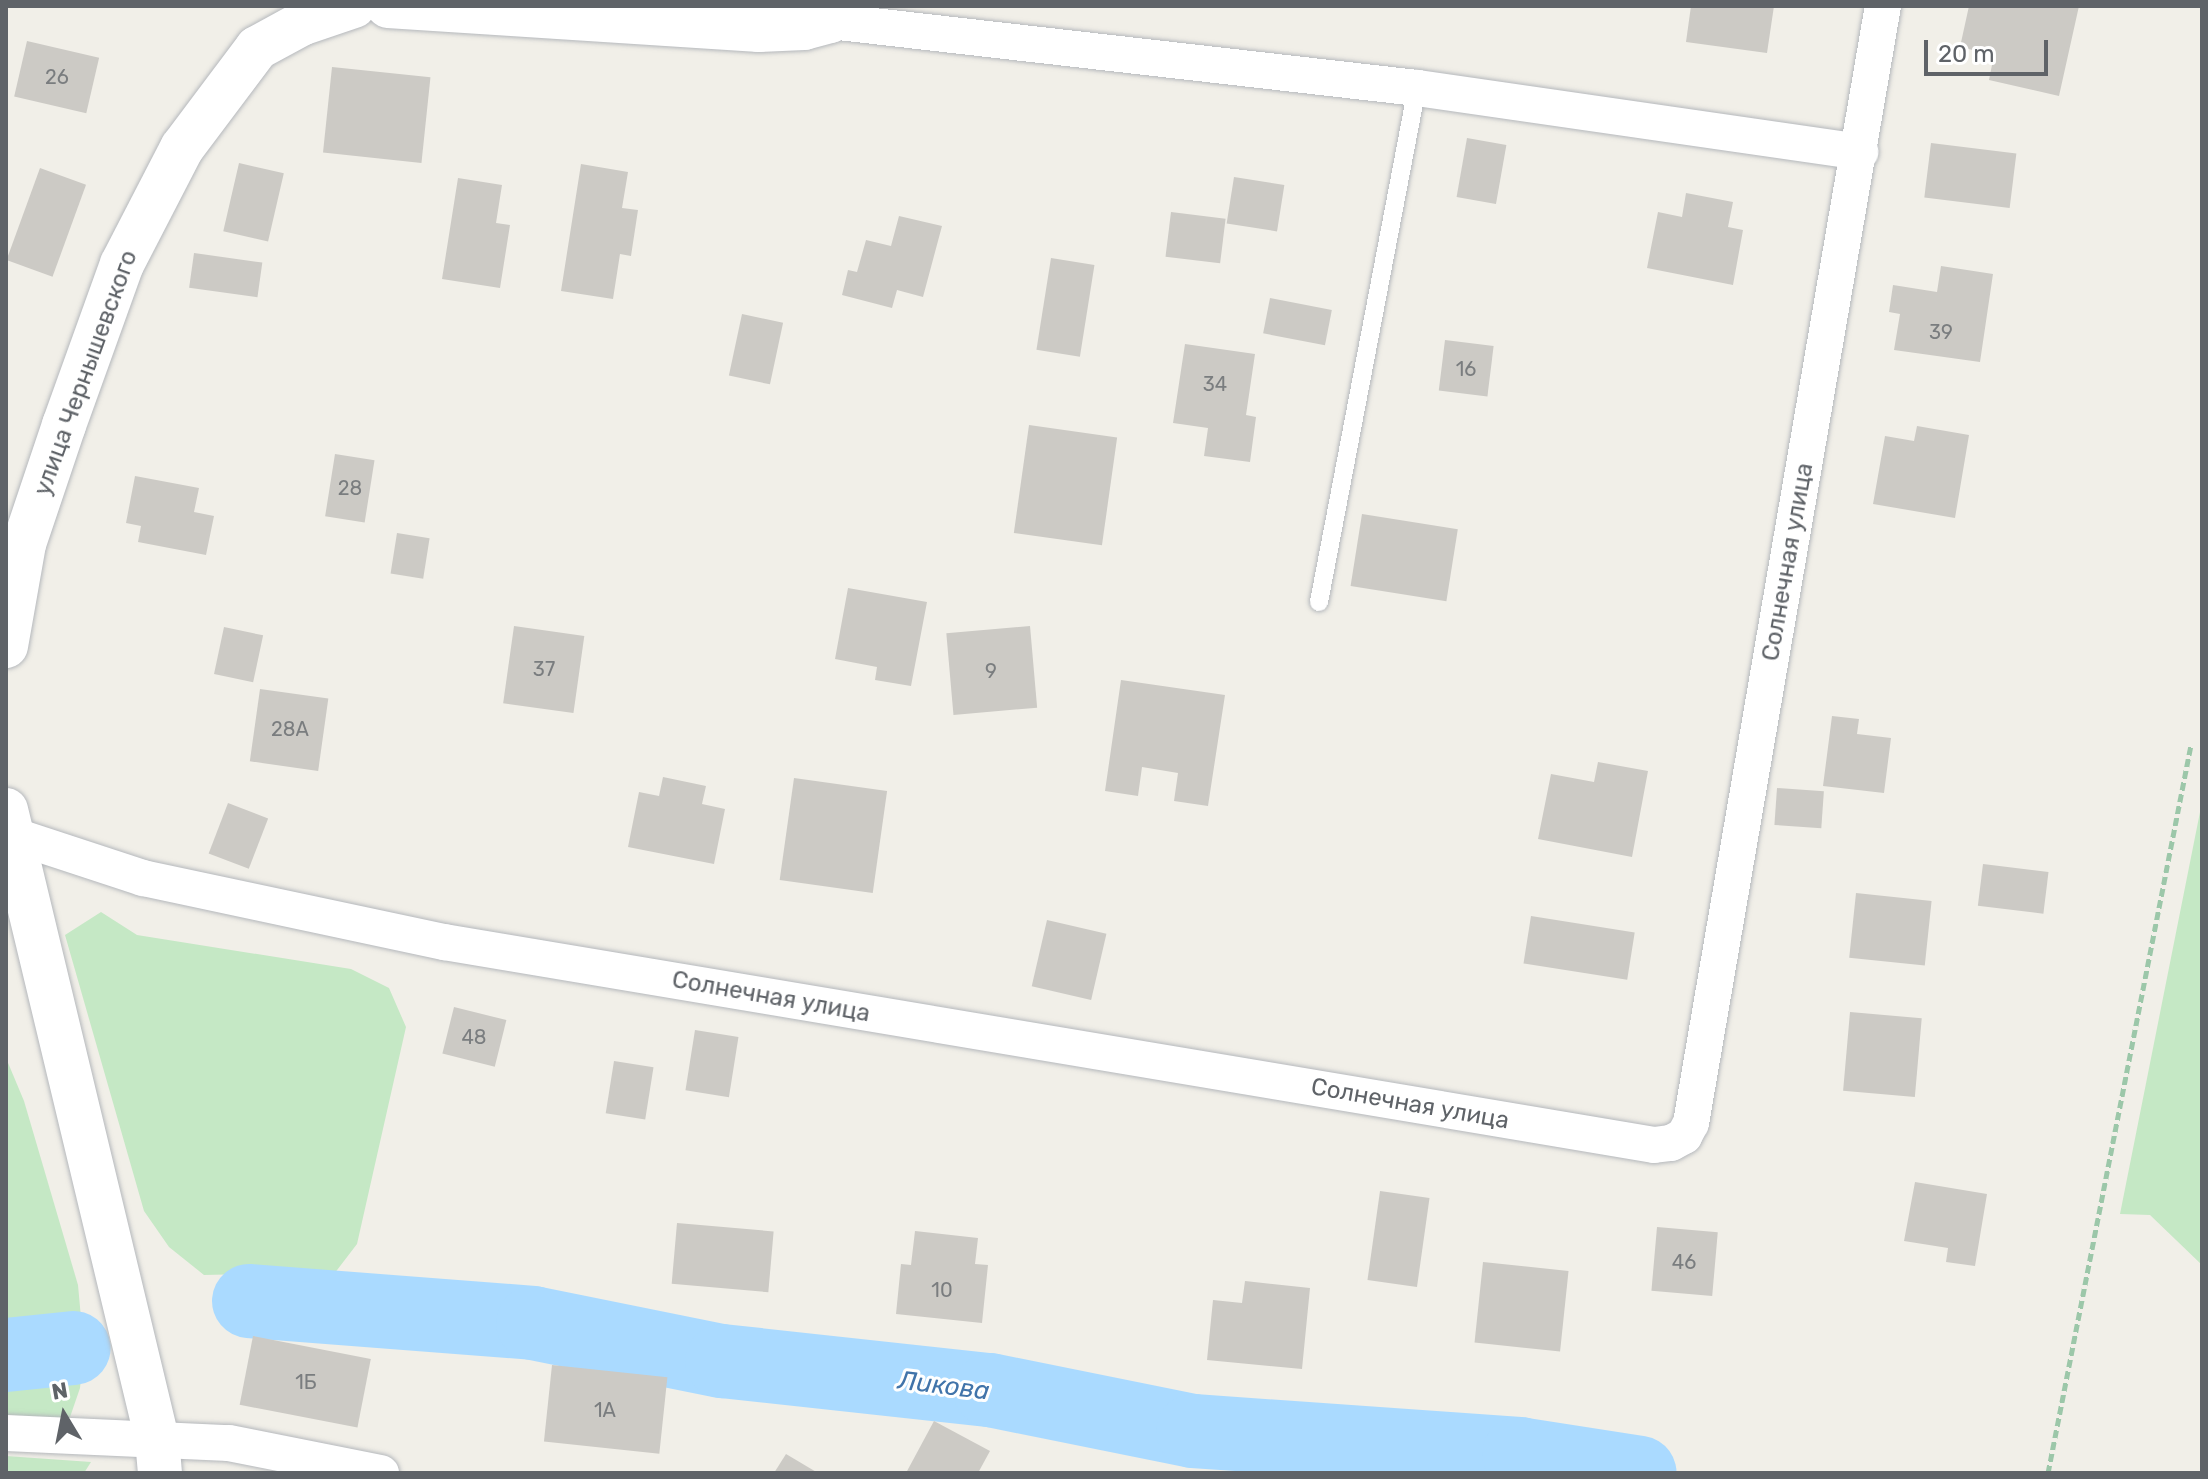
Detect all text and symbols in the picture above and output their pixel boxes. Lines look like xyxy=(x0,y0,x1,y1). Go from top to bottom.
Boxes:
scale bar xyxy=(1928,24,2052,74)
text: 20 m xyxy=(1938,40,1995,68)
house number: 26 xyxy=(45,65,69,89)
street label: улица Чернышевского xyxy=(28,246,144,500)
house number: 39 xyxy=(1929,320,1953,344)
house number: 16 xyxy=(1456,357,1476,381)
house number: 34 xyxy=(1203,372,1227,396)
street label: Солнечная улица xyxy=(1756,461,1820,663)
house number: 28 xyxy=(338,476,362,500)
house number: 37 xyxy=(533,657,555,681)
house number: 9 xyxy=(985,659,997,683)
house number: 28А xyxy=(271,717,309,741)
street label: Солнечная улица xyxy=(670,965,872,1029)
house number: 48 xyxy=(461,1025,487,1049)
street label: Солнечная улица xyxy=(1309,1072,1511,1136)
house number: 46 xyxy=(1672,1250,1696,1274)
house number: 10 xyxy=(931,1278,953,1302)
water label: Ликова xyxy=(897,1365,991,1407)
house number: 1Б xyxy=(295,1370,317,1394)
north arrow xyxy=(24,1375,104,1455)
text: N xyxy=(50,1376,70,1406)
house number: 1А xyxy=(594,1398,616,1422)

